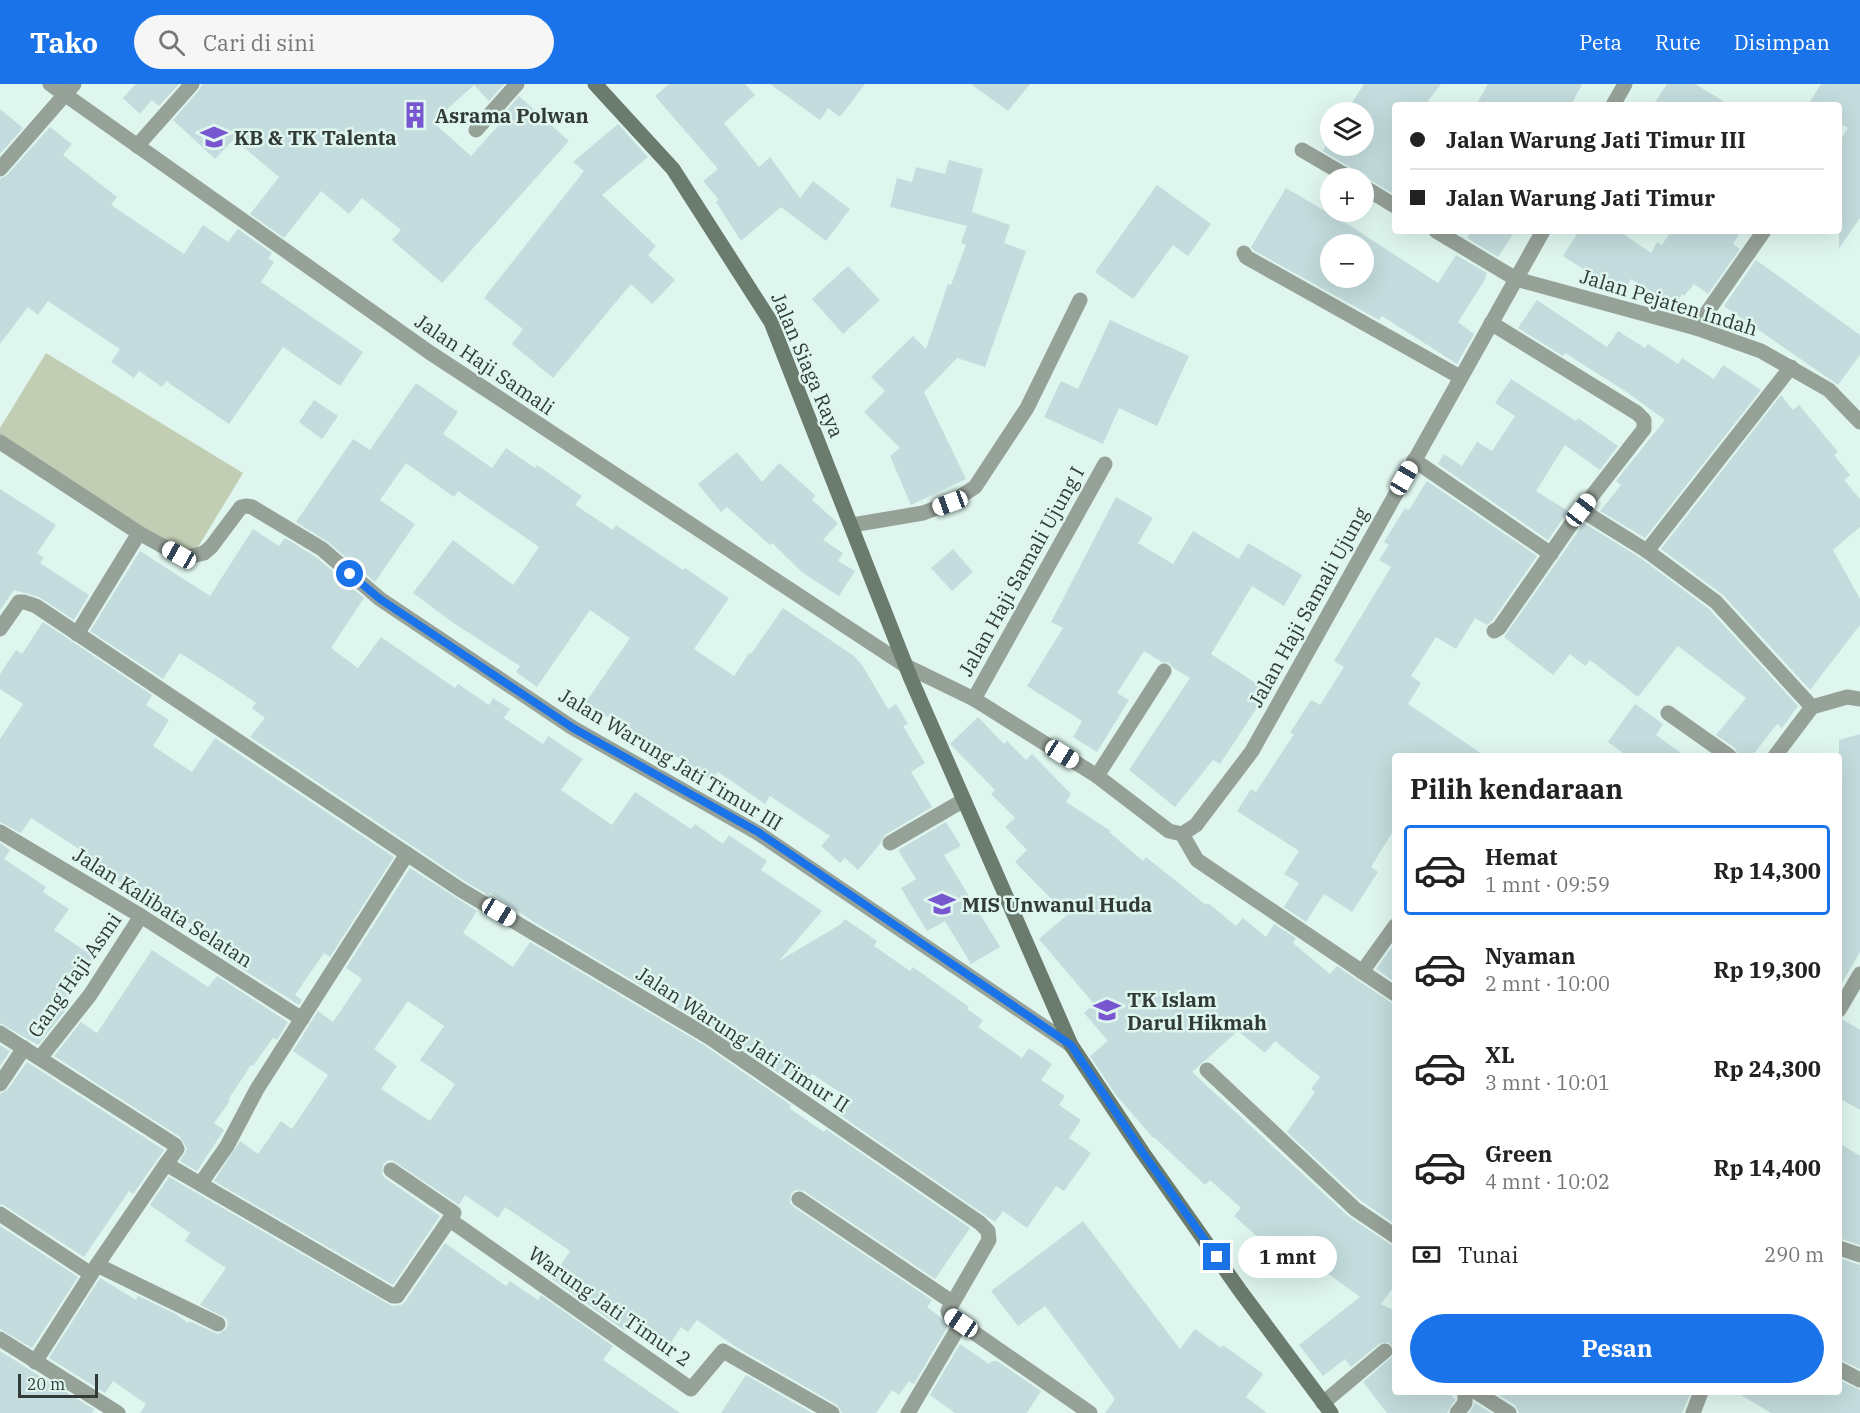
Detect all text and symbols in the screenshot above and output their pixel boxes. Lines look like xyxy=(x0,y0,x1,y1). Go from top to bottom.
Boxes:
search box xyxy=(134,15,554,69)
text: Tako xyxy=(30,24,98,61)
icon: search xyxy=(155,26,188,59)
text: Cari di sini xyxy=(203,28,315,57)
text: Peta xyxy=(1579,28,1622,56)
text: Rute xyxy=(1655,28,1701,56)
text: Disimpan xyxy=(1734,28,1830,56)
building icon: Asrama Polwan xyxy=(400,100,430,130)
place label: Asrama Polwan xyxy=(435,102,589,129)
map controls xyxy=(1320,102,1374,288)
button: layers xyxy=(1320,102,1374,156)
school or university icon: KB & TK Talenta xyxy=(199,122,229,152)
place label: KB & TK Talenta xyxy=(234,124,397,151)
text: Jalan Warung Jati Timur III xyxy=(1446,125,1746,154)
button: + xyxy=(1320,168,1374,222)
text: Jalan Warung Jati Timur xyxy=(1446,183,1715,212)
button: − xyxy=(1320,234,1374,288)
street label: Jalan Pejaten Indah xyxy=(1577,262,1761,342)
street label: Jalan Siaga Raya xyxy=(765,288,851,442)
street label: Jalan Haji Samali xyxy=(410,307,560,421)
car xyxy=(1387,458,1421,498)
street label: Jalan Haji Samali Ujung I xyxy=(952,461,1090,681)
car xyxy=(930,488,970,518)
car xyxy=(1563,490,1599,530)
street label: Jalan Haji Samali Ujung xyxy=(1242,502,1374,712)
car xyxy=(159,538,199,572)
route start xyxy=(336,560,363,587)
street label: Jalan Warung Jati Timur III xyxy=(554,681,788,837)
car xyxy=(1042,737,1082,771)
text: Pilih kendaraan xyxy=(1410,771,1623,806)
street label: Jalan Kalibata Selatan xyxy=(68,841,258,973)
text: Hemat xyxy=(1485,842,1557,871)
icon: car xyxy=(1413,843,1467,897)
text: Rp 14,300 xyxy=(1714,856,1821,885)
text: 1 mnt · 09:59 xyxy=(1485,871,1610,898)
school or university icon: MIS Unwanul Huda xyxy=(927,889,957,919)
place label: MIS Unwanul Huda xyxy=(962,891,1152,918)
car xyxy=(479,895,519,929)
street label: Gang Haji Asmi xyxy=(21,907,127,1043)
text: Nyaman xyxy=(1485,941,1576,970)
icon: car xyxy=(1413,942,1467,996)
text: Rp 19,300 xyxy=(1714,955,1821,984)
street label: Jalan Warung Jati Timur II xyxy=(631,960,855,1118)
text: 2 mnt · 10:00 xyxy=(1485,970,1610,997)
place label: TK Islam Darul Hikmah xyxy=(1127,986,1267,1036)
school or university icon: TK Islam Darul Hikmah xyxy=(1092,995,1122,1025)
text: XL xyxy=(1485,1040,1515,1069)
icon: car xyxy=(1413,1041,1467,1095)
text: Rp 24,300 xyxy=(1714,1054,1821,1083)
text: 3 mnt · 10:01 xyxy=(1485,1069,1610,1096)
text: Green xyxy=(1485,1139,1552,1168)
icon: car xyxy=(1413,1140,1467,1194)
text: Rp 14,400 xyxy=(1714,1153,1821,1182)
text: 4 mnt · 10:02 xyxy=(1485,1168,1610,1195)
callout: 1 mnt xyxy=(1238,1236,1337,1278)
icon: cash xyxy=(1410,1238,1443,1271)
street label: Warung Jati Timur 2 xyxy=(523,1240,697,1372)
text: Tunai xyxy=(1458,1240,1519,1269)
text: 290 m xyxy=(1764,1241,1824,1268)
route end xyxy=(1203,1243,1230,1270)
text: 1 mnt xyxy=(1259,1243,1316,1270)
car xyxy=(941,1305,981,1341)
button: Pesan xyxy=(1410,1314,1824,1383)
scale bar xyxy=(18,1371,98,1398)
text: 20 m xyxy=(27,1374,65,1394)

